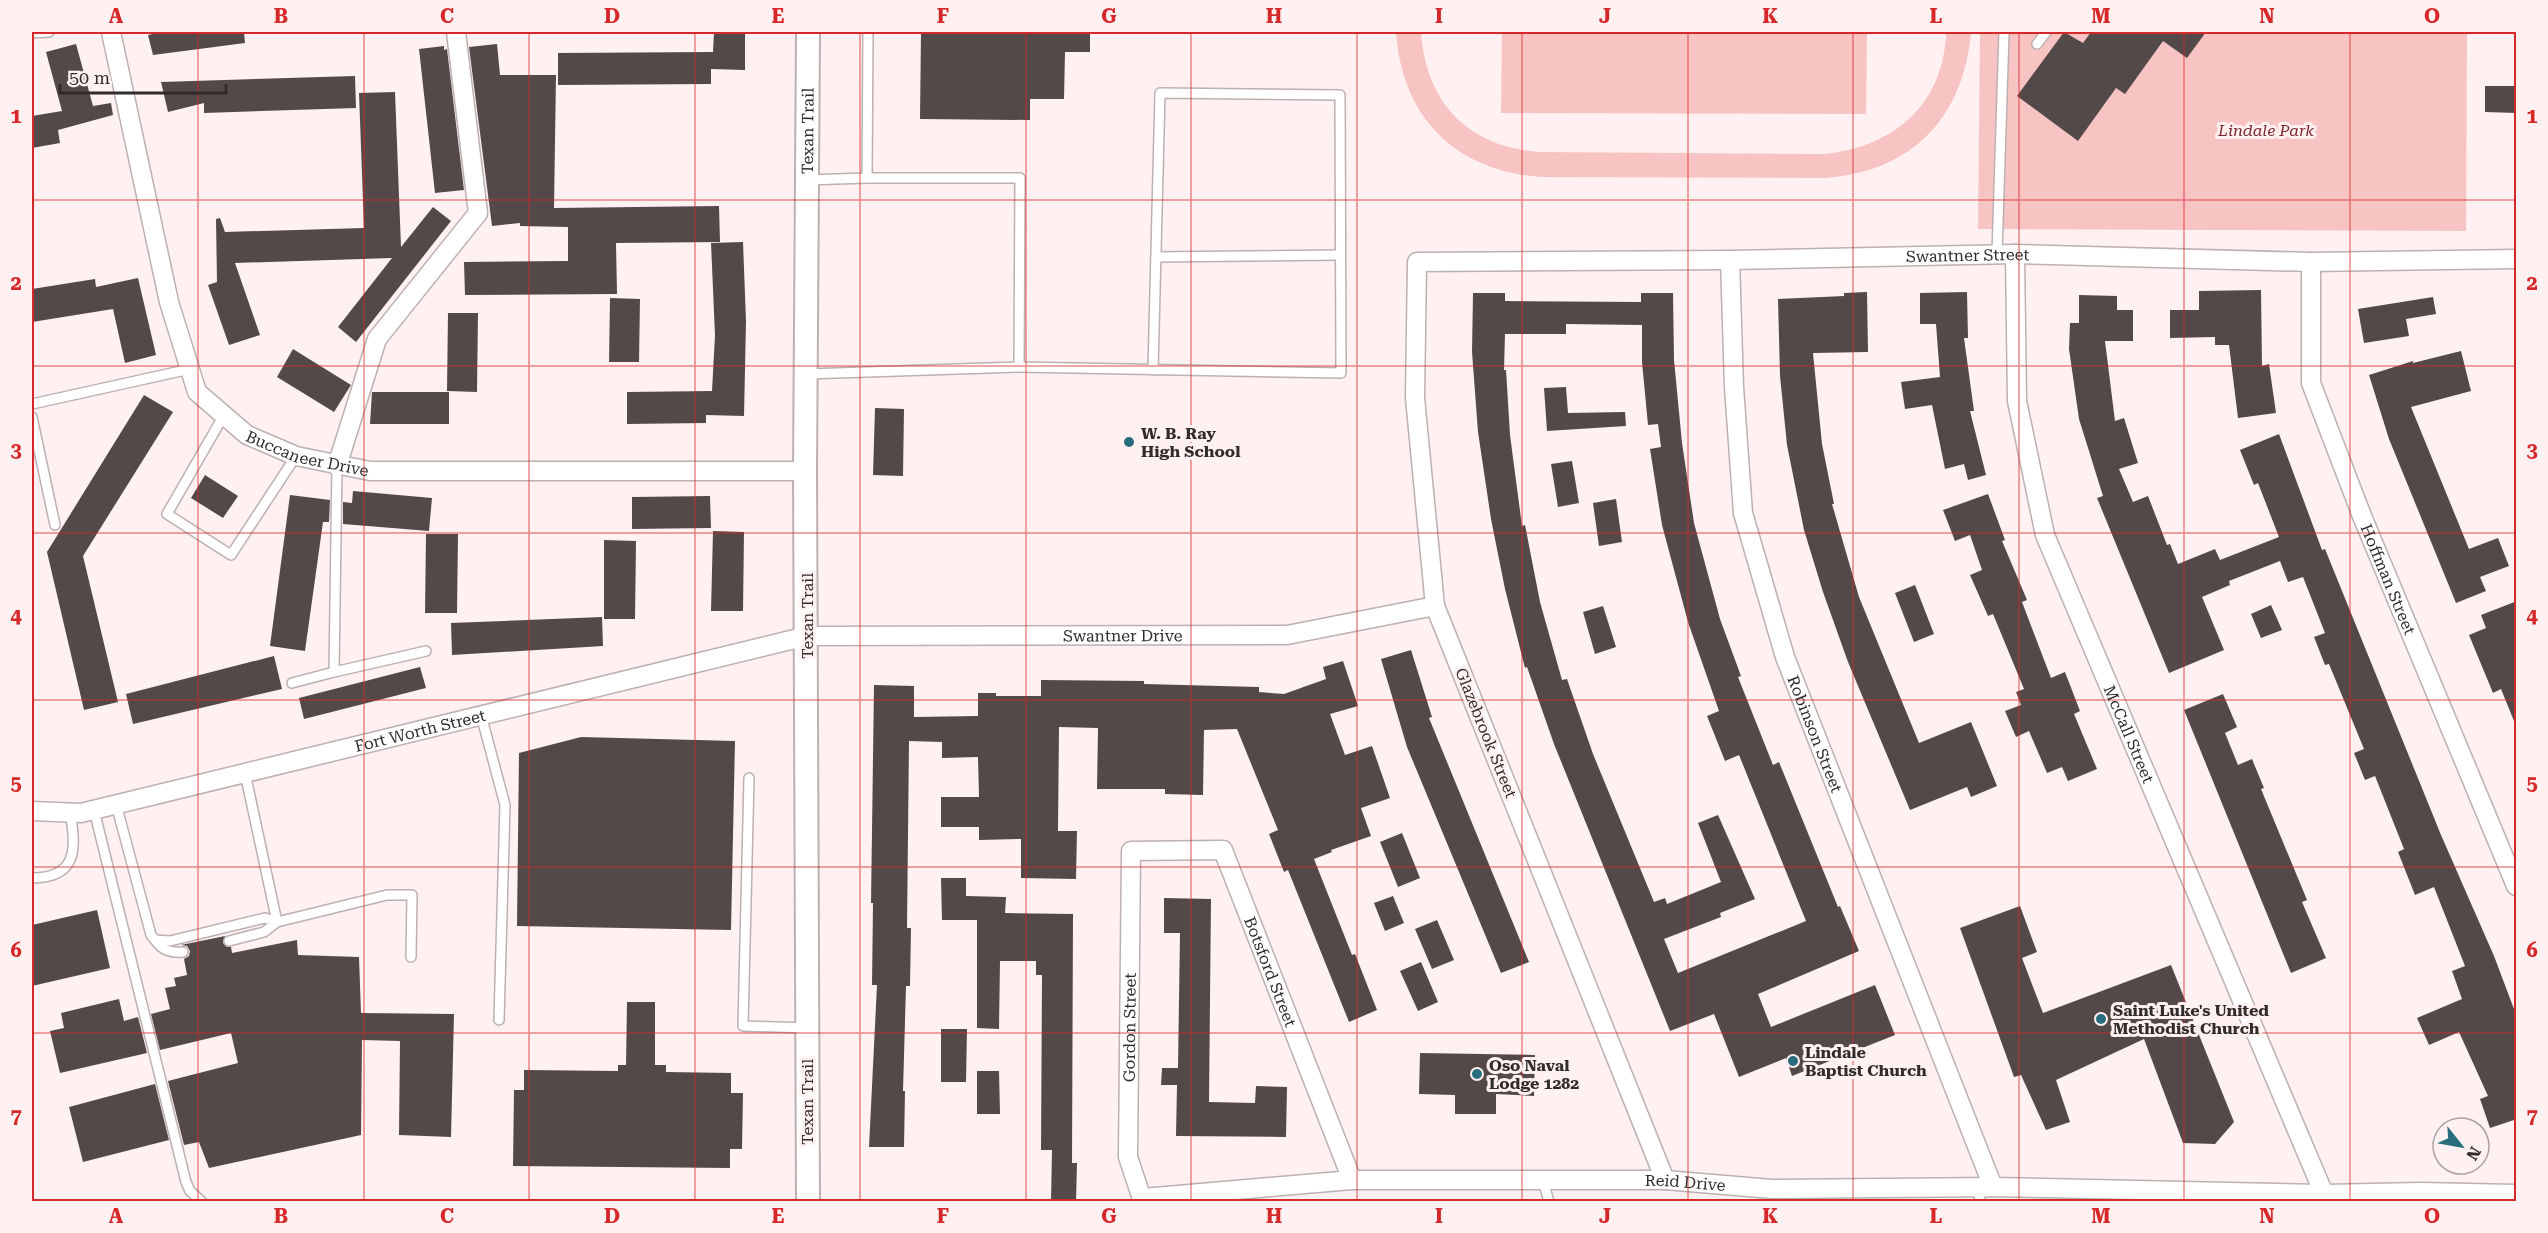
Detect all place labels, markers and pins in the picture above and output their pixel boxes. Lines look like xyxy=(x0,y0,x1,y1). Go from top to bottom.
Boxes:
place label: W. B. Ray High School xyxy=(1141,424,1241,461)
marker: W. B. Ray High School xyxy=(1122,435,1136,449)
place label: Saint Luke's United Methodist Church xyxy=(2113,1001,2269,1038)
marker: Saint Luke's United Methodist Church xyxy=(2094,1012,2108,1026)
place label: Lindale Baptist Church xyxy=(1805,1043,1927,1080)
marker: Lindale Baptist Church xyxy=(1786,1054,1800,1068)
place label: Oso Naval Lodge 1282 xyxy=(1489,1056,1579,1093)
marker: Oso Naval Lodge 1282 xyxy=(1470,1067,1484,1081)

